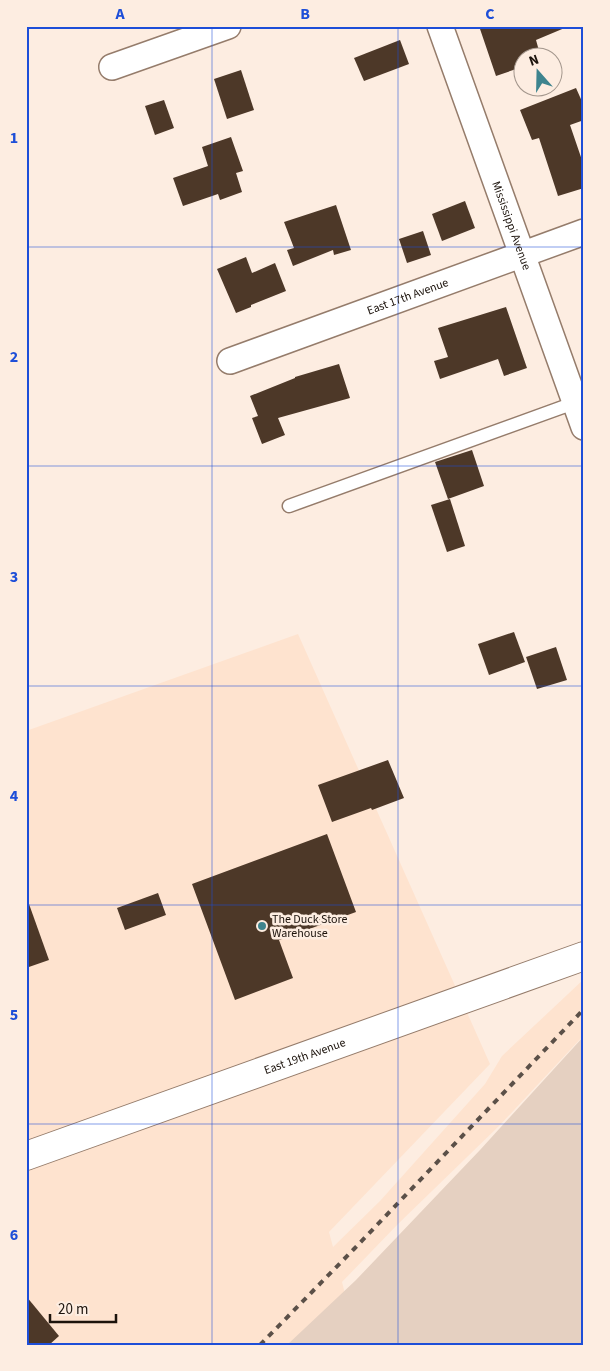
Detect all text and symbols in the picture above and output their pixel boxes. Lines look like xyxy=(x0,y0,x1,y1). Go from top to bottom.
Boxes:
text: A xyxy=(114,3,125,25)
text: B xyxy=(300,3,310,25)
text: C xyxy=(485,3,495,25)
north arrow xyxy=(512,48,562,98)
text: N xyxy=(526,50,542,72)
text: 1 xyxy=(10,127,18,149)
street label: Mississippi Avenue xyxy=(488,179,535,272)
street label: East 17th Avenue xyxy=(364,274,451,319)
text: 2 xyxy=(10,346,18,368)
text: 3 xyxy=(10,566,18,588)
text: 4 xyxy=(10,785,19,807)
place label: The Duck Store Warehouse xyxy=(272,911,348,942)
marker: The Duck Store Warehouse xyxy=(256,920,268,932)
text: 5 xyxy=(10,1004,18,1026)
street label: East 19th Avenue xyxy=(261,1034,348,1079)
text: 6 xyxy=(10,1224,18,1246)
scale bar xyxy=(50,1291,116,1323)
text: 20 m xyxy=(58,1299,88,1320)

